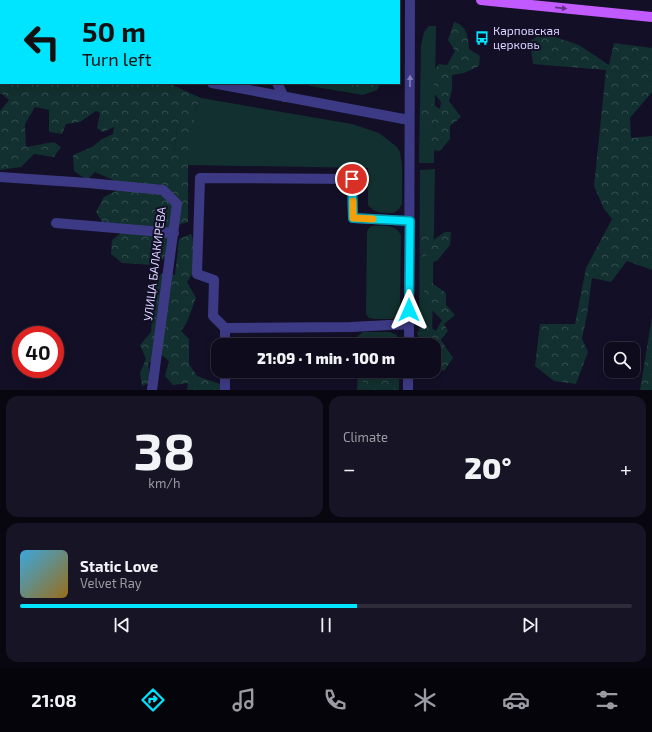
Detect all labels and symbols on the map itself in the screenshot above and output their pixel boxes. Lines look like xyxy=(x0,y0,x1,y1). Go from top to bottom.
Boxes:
one-way arrow xyxy=(555,4,567,11)
place label: Карповская церковь xyxy=(493,23,560,51)
bus stop icon: Карповская церковь xyxy=(474,30,490,46)
one-way arrow xyxy=(406,75,413,87)
pin xyxy=(335,162,369,196)
street label: УЛИЦА БАЛАКИРЕВА xyxy=(140,205,168,322)
position arrow xyxy=(388,289,430,331)
speed limit sign: 40 xyxy=(12,326,64,378)

